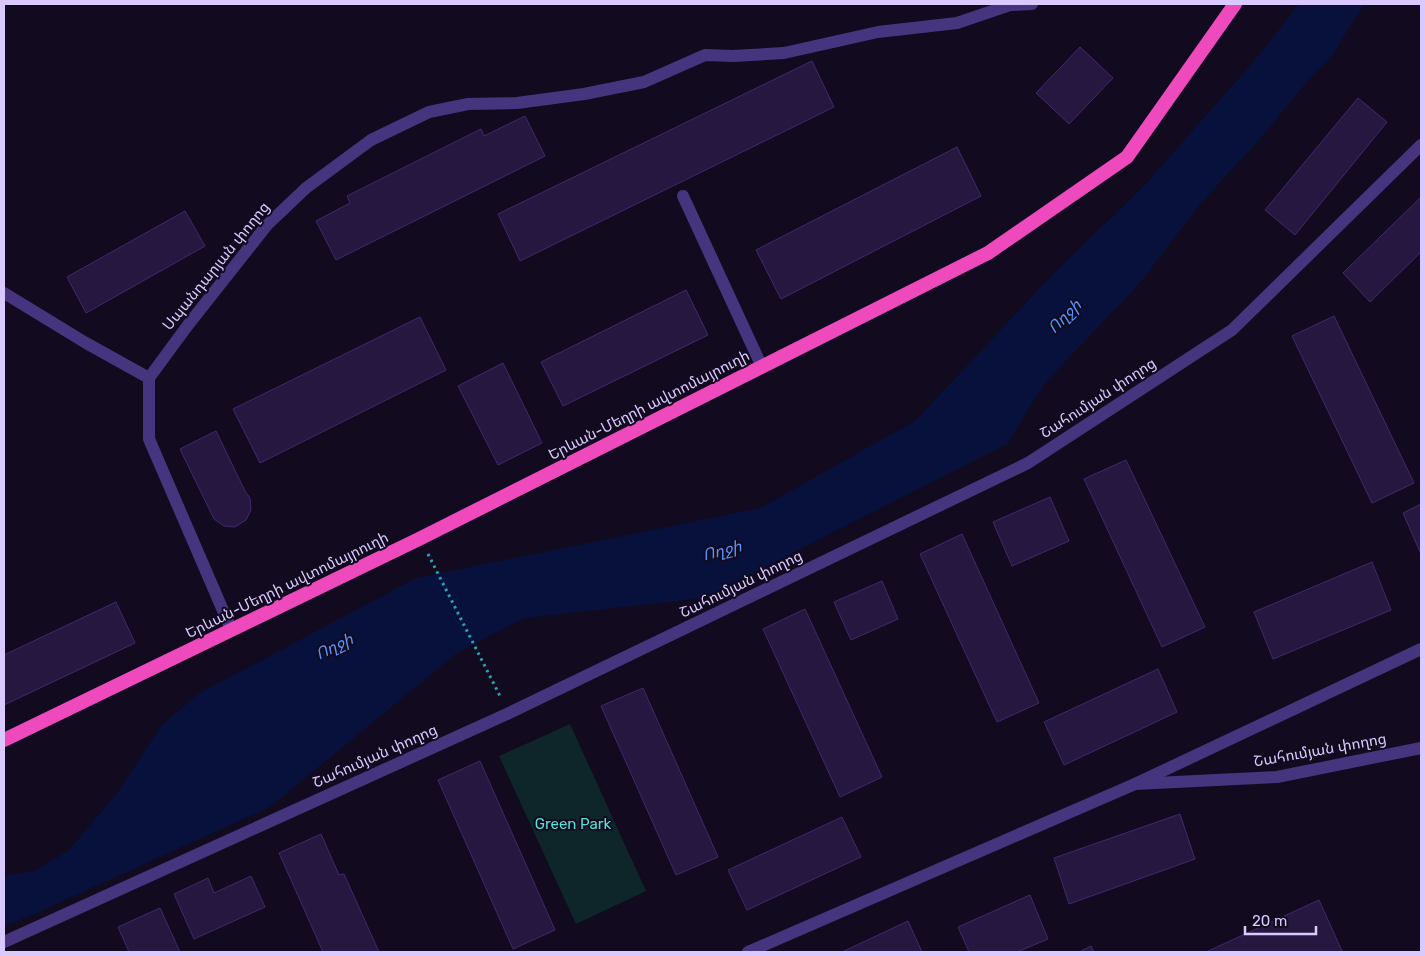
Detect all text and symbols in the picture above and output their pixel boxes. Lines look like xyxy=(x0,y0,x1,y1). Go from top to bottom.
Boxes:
street label: Սպանդարյան փողոց xyxy=(159,198,273,334)
water label: Ողջի xyxy=(1044,295,1085,337)
street label: Երևան-Մեղրի ավտոմայրուղի xyxy=(545,346,753,464)
street label: Շահումյան փողոց xyxy=(1037,354,1159,442)
street label: Երևան-Մեղրի ավտոմայրուղի xyxy=(183,528,391,642)
water label: Ողջի xyxy=(701,536,744,564)
street label: Շահումյան փողոց xyxy=(677,546,805,622)
water label: Ողջի xyxy=(312,629,357,664)
street label: Շահումյան փողոց xyxy=(310,720,440,792)
street label: Շահումյան փողոց xyxy=(1252,729,1388,771)
park label: Green Park xyxy=(535,815,612,833)
scale bar xyxy=(1245,904,1316,936)
text: 20 m xyxy=(1252,912,1287,930)

